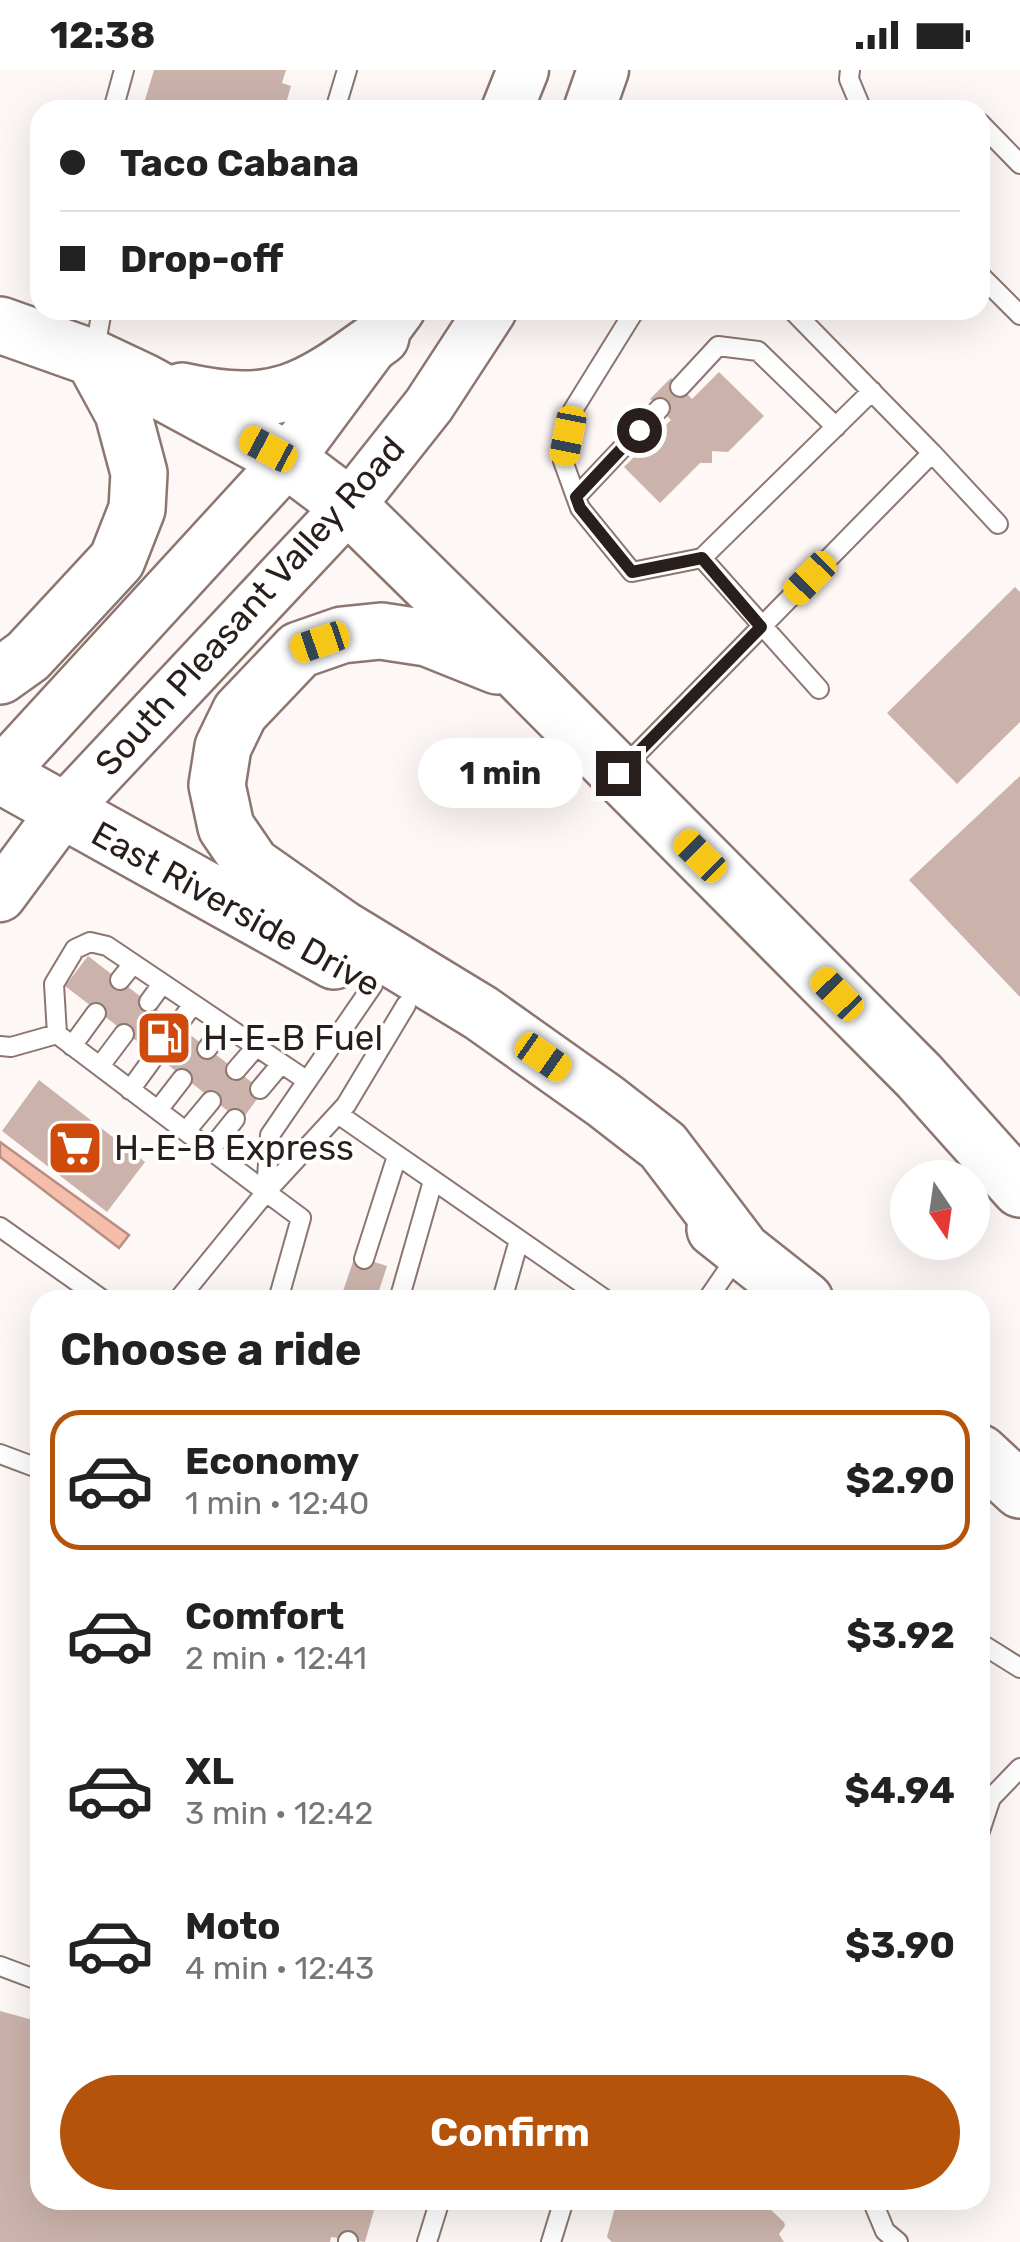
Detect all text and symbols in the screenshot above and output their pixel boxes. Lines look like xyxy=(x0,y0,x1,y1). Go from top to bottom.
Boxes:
text: 12:38 xyxy=(50,12,155,58)
text: Taco Cabana xyxy=(120,140,359,186)
text: Drop-off xyxy=(120,236,283,282)
car xyxy=(548,404,588,468)
route start xyxy=(617,408,662,453)
car xyxy=(234,422,302,476)
street label: South Pleasant Valley Road xyxy=(87,428,413,784)
car xyxy=(778,546,842,610)
car xyxy=(287,618,353,666)
callout: 1 min xyxy=(418,738,583,808)
route end xyxy=(596,751,641,796)
text: 1 min xyxy=(460,754,541,792)
street label: East Riverside Drive xyxy=(84,812,388,1006)
car xyxy=(668,824,732,888)
car xyxy=(805,962,869,1026)
fuel station icon: H-E-B Fuel xyxy=(134,1008,194,1068)
place label: H-E-B Fuel xyxy=(203,1017,383,1059)
car xyxy=(510,1028,576,1086)
supermarket icon: H-E-B Express xyxy=(45,1118,105,1178)
place label: H-E-B Express xyxy=(114,1127,354,1169)
north arrow xyxy=(890,1160,990,1260)
map controls xyxy=(890,1160,990,1260)
text: Choose a ride xyxy=(60,1323,362,1376)
icon: car xyxy=(65,1435,155,1525)
text: Economy xyxy=(185,1438,359,1484)
text: $2.90 xyxy=(845,1457,955,1503)
text: 1 min · 12:40 xyxy=(185,1484,369,1522)
icon: car xyxy=(65,1590,155,1680)
text: Comfort xyxy=(185,1593,344,1639)
text: $3.92 xyxy=(846,1612,955,1658)
text: 2 min · 12:41 xyxy=(185,1639,367,1677)
icon: car xyxy=(65,1745,155,1835)
text: XL xyxy=(185,1748,234,1794)
text: $4.94 xyxy=(845,1767,955,1813)
text: 3 min · 12:42 xyxy=(185,1794,373,1832)
icon: car xyxy=(65,1900,155,1990)
text: Moto xyxy=(185,1903,281,1949)
text: $3.90 xyxy=(845,1922,955,1968)
text: 4 min · 12:43 xyxy=(185,1949,374,1987)
button: Confirm xyxy=(60,2075,960,2190)

